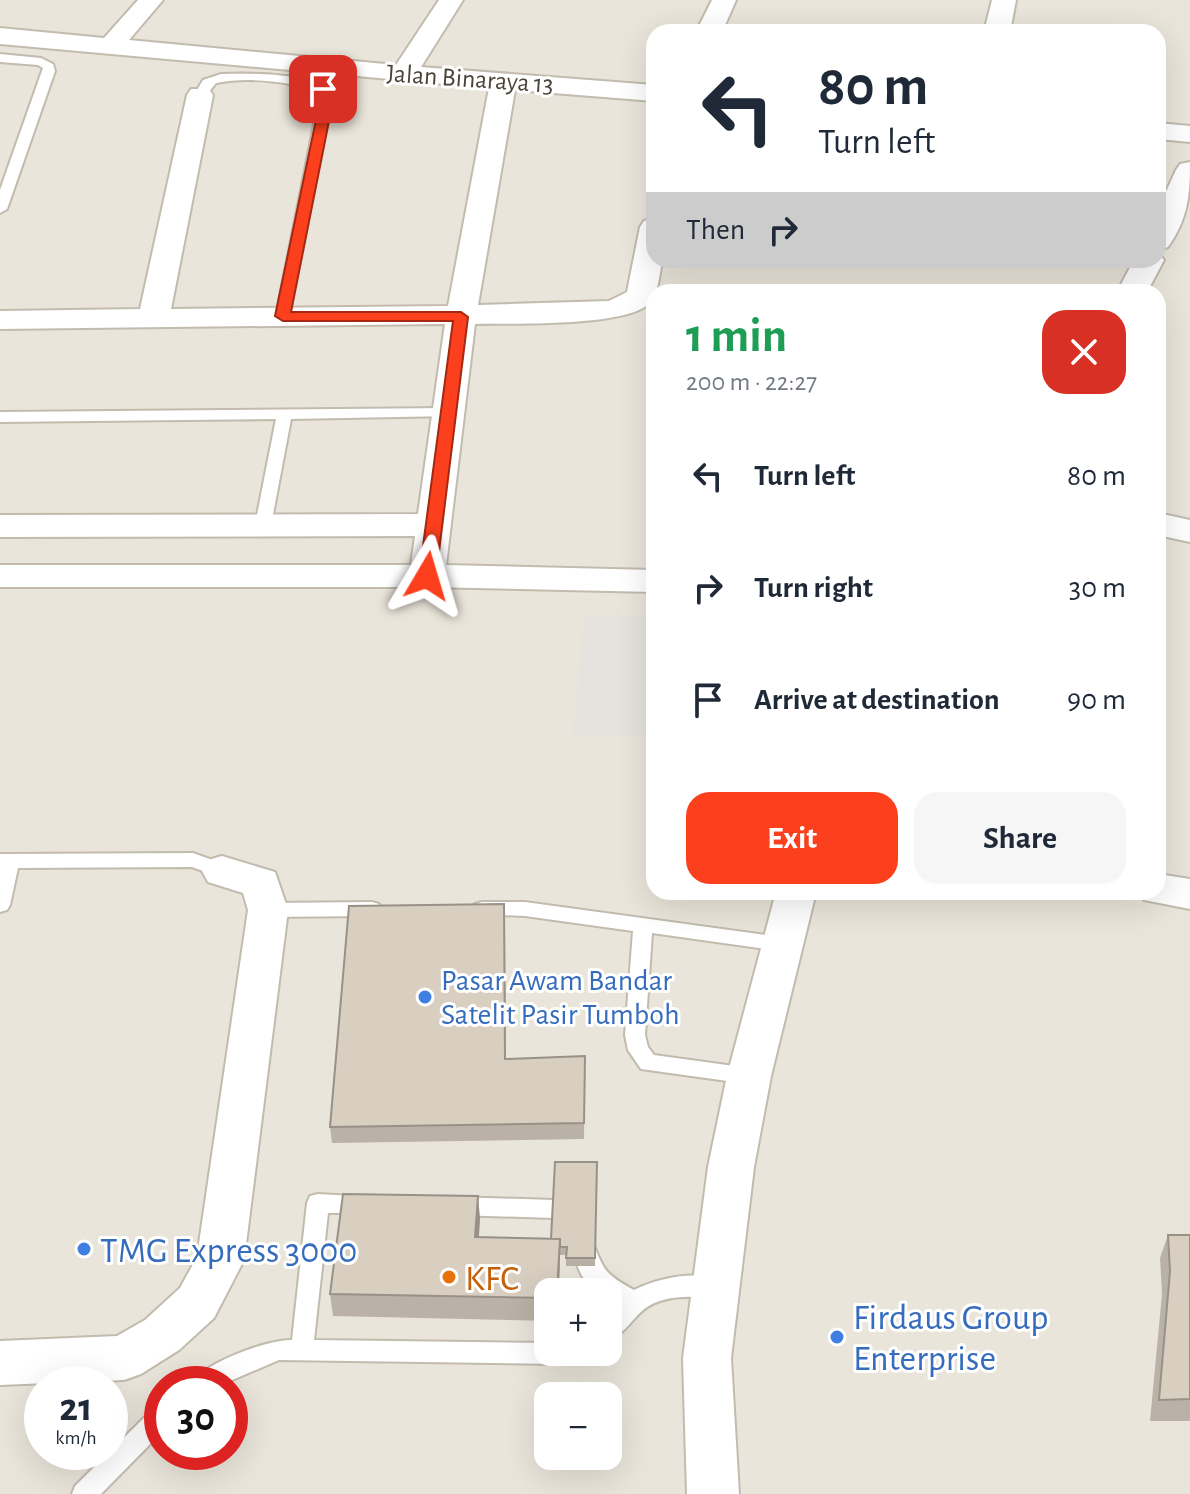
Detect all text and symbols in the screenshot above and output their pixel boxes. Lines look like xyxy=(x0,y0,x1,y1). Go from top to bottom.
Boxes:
pin xyxy=(289,55,357,123)
icon: left xyxy=(686,56,790,160)
text: 80 m xyxy=(818,59,928,115)
street label: Jalan Binaraya 13 xyxy=(386,60,554,98)
icon: arrive xyxy=(301,67,345,111)
text: Turn left xyxy=(818,124,935,160)
icon: right xyxy=(761,208,805,252)
text: Then xyxy=(686,215,745,245)
button: close xyxy=(1042,310,1126,394)
text: 1 min xyxy=(686,313,787,361)
text: 200 m · 22:27 xyxy=(686,369,817,395)
icon: left xyxy=(686,454,730,498)
text: Turn left xyxy=(754,461,855,491)
text: 80 m xyxy=(1067,461,1126,491)
position arrow xyxy=(385,534,469,618)
icon: right xyxy=(686,566,730,610)
text: Turn right xyxy=(754,573,873,603)
text: 30 m xyxy=(1069,573,1126,603)
icon: arrive xyxy=(686,678,730,722)
text: Arrive at destination xyxy=(754,685,1000,715)
text: 90 m xyxy=(1067,685,1126,715)
button: Exit xyxy=(686,792,898,884)
button: Share xyxy=(914,792,1126,884)
place label: Pasar Awam Bandar Satelit Pasir Tumboh xyxy=(441,966,680,1030)
marker: Pasar Awam Bandar Satelit Pasir Tumboh xyxy=(416,988,434,1006)
place label: TMG Express 3000 xyxy=(100,1233,357,1269)
marker: TMG Express 3000 xyxy=(75,1240,93,1258)
place label: KFC xyxy=(465,1261,519,1297)
marker: KFC xyxy=(440,1268,458,1286)
map controls xyxy=(534,1278,622,1470)
button: + xyxy=(534,1278,622,1366)
place label: Firdaus Group Enterprise xyxy=(853,1300,1049,1377)
marker: Firdaus Group Enterprise xyxy=(828,1328,846,1346)
speed limit sign: 30 xyxy=(144,1366,248,1470)
button: − xyxy=(534,1382,622,1470)
text: 21 xyxy=(59,1388,93,1428)
text: km/h xyxy=(55,1428,97,1448)

